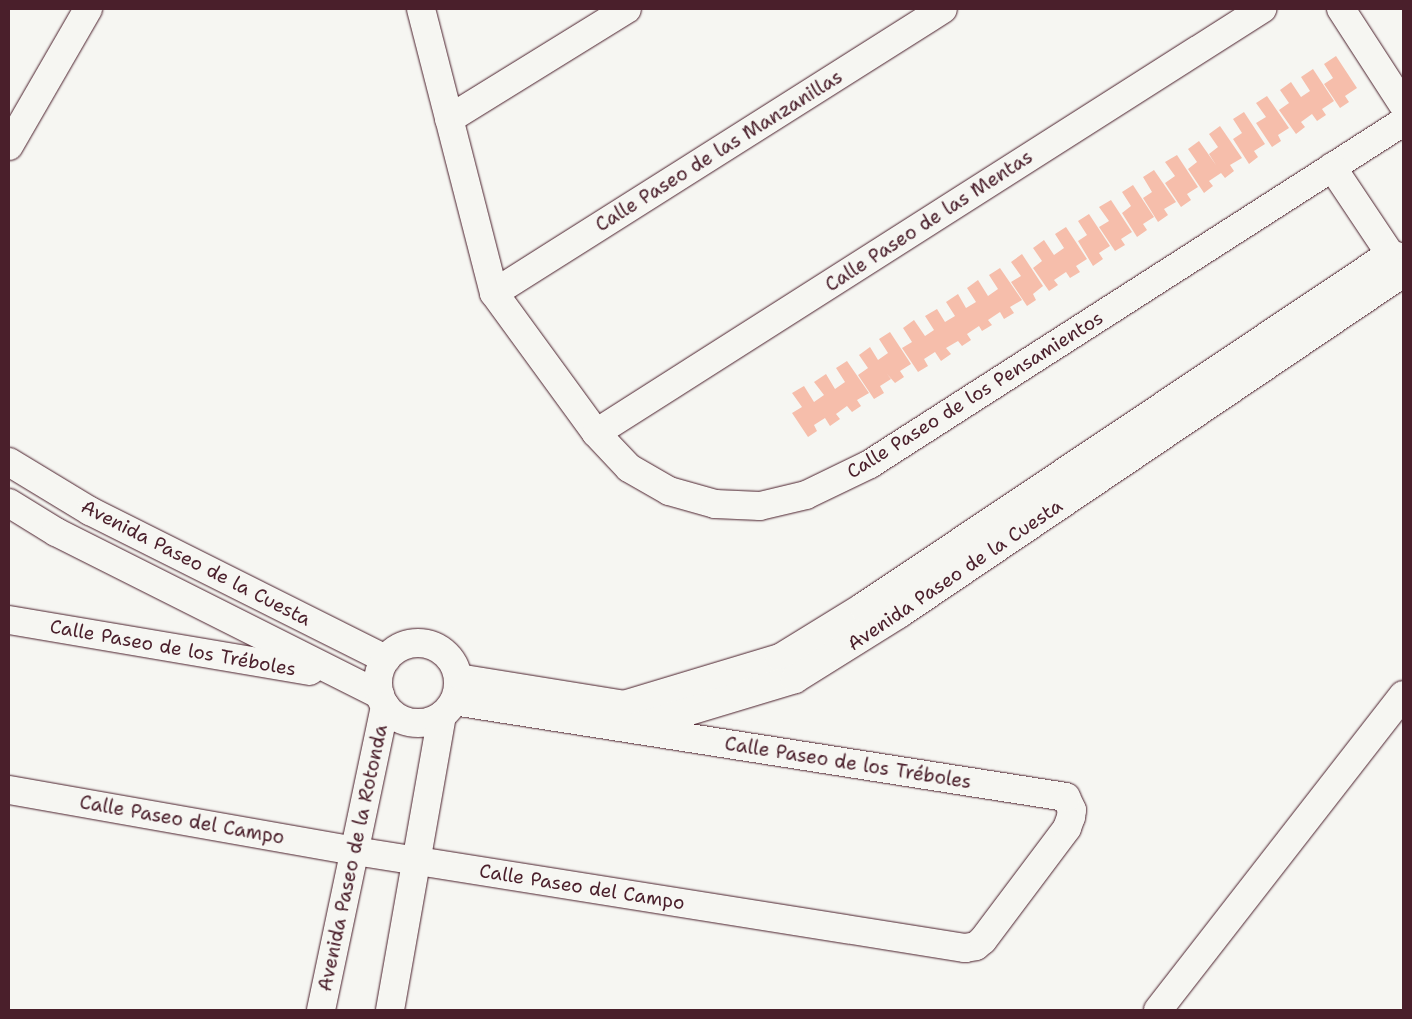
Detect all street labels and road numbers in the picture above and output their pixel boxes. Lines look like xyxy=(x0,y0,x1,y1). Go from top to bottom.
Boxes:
street label: Calle Paseo de las Manzanillas xyxy=(591,65,847,237)
street label: Calle Paseo de las Mentas xyxy=(821,145,1037,297)
street label: Calle Paseo de los Pensamientos xyxy=(843,306,1107,484)
street label: Avenida Paseo de la Cuesta xyxy=(843,494,1067,656)
street label: Avenida Paseo de la Cuesta xyxy=(77,495,315,631)
street label: Calle Paseo de los Tréboles xyxy=(48,615,298,681)
street label: Avenida Paseo de la Rotonda xyxy=(314,723,392,993)
street label: Calle Paseo de los Tréboles xyxy=(723,732,973,794)
street label: Calle Paseo del Campo xyxy=(78,791,286,849)
street label: Calle Paseo del Campo xyxy=(478,860,686,914)

